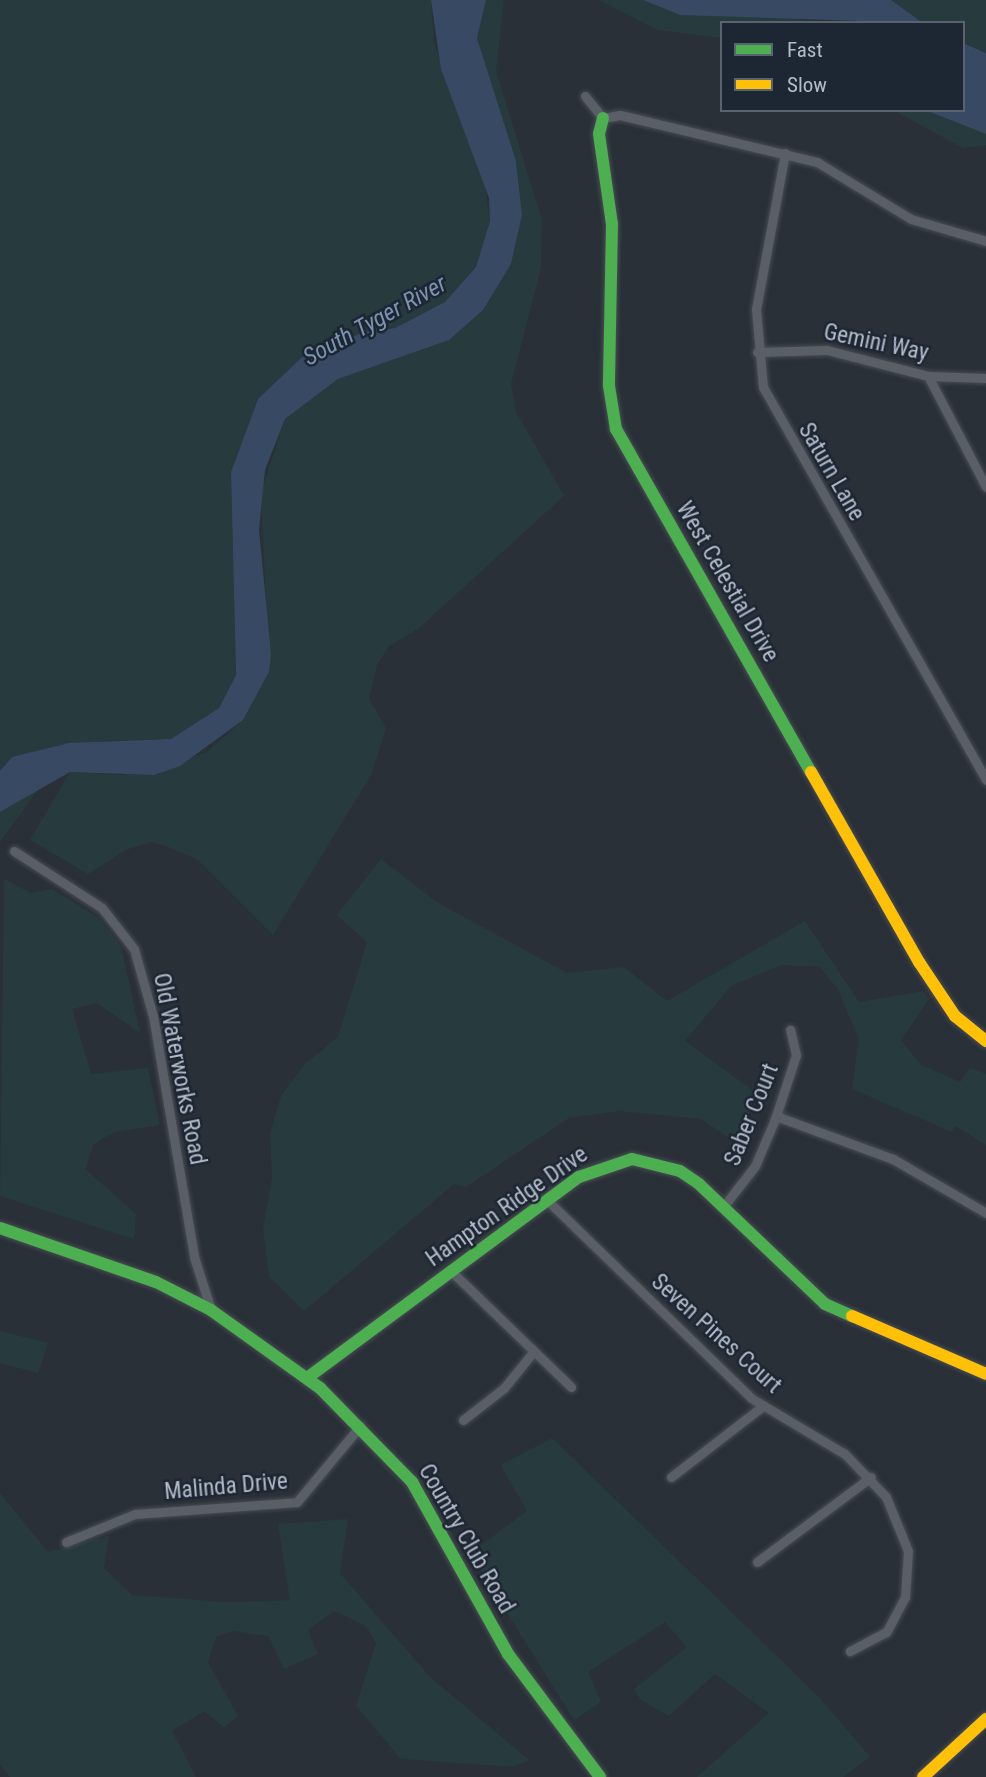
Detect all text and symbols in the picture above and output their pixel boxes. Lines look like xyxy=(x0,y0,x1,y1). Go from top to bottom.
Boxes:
legend xyxy=(720,21,965,112)
text: Fast xyxy=(787,38,823,62)
text: Slow xyxy=(787,73,827,97)
water label: South Tyger River xyxy=(298,270,452,372)
street label: Gemini Way xyxy=(821,318,931,368)
street label: Saturn Lane xyxy=(792,418,870,526)
street label: West Celestial Drive xyxy=(670,497,784,667)
street label: Old Waterworks Road xyxy=(147,971,211,1167)
street label: Saber Court xyxy=(719,1060,785,1170)
street label: Hampton Ridge Drive xyxy=(421,1141,593,1273)
street label: Seven Pines Court xyxy=(645,1268,787,1400)
street label: Country Club Road xyxy=(412,1459,520,1619)
street label: Malinda Drive xyxy=(163,1468,289,1506)

